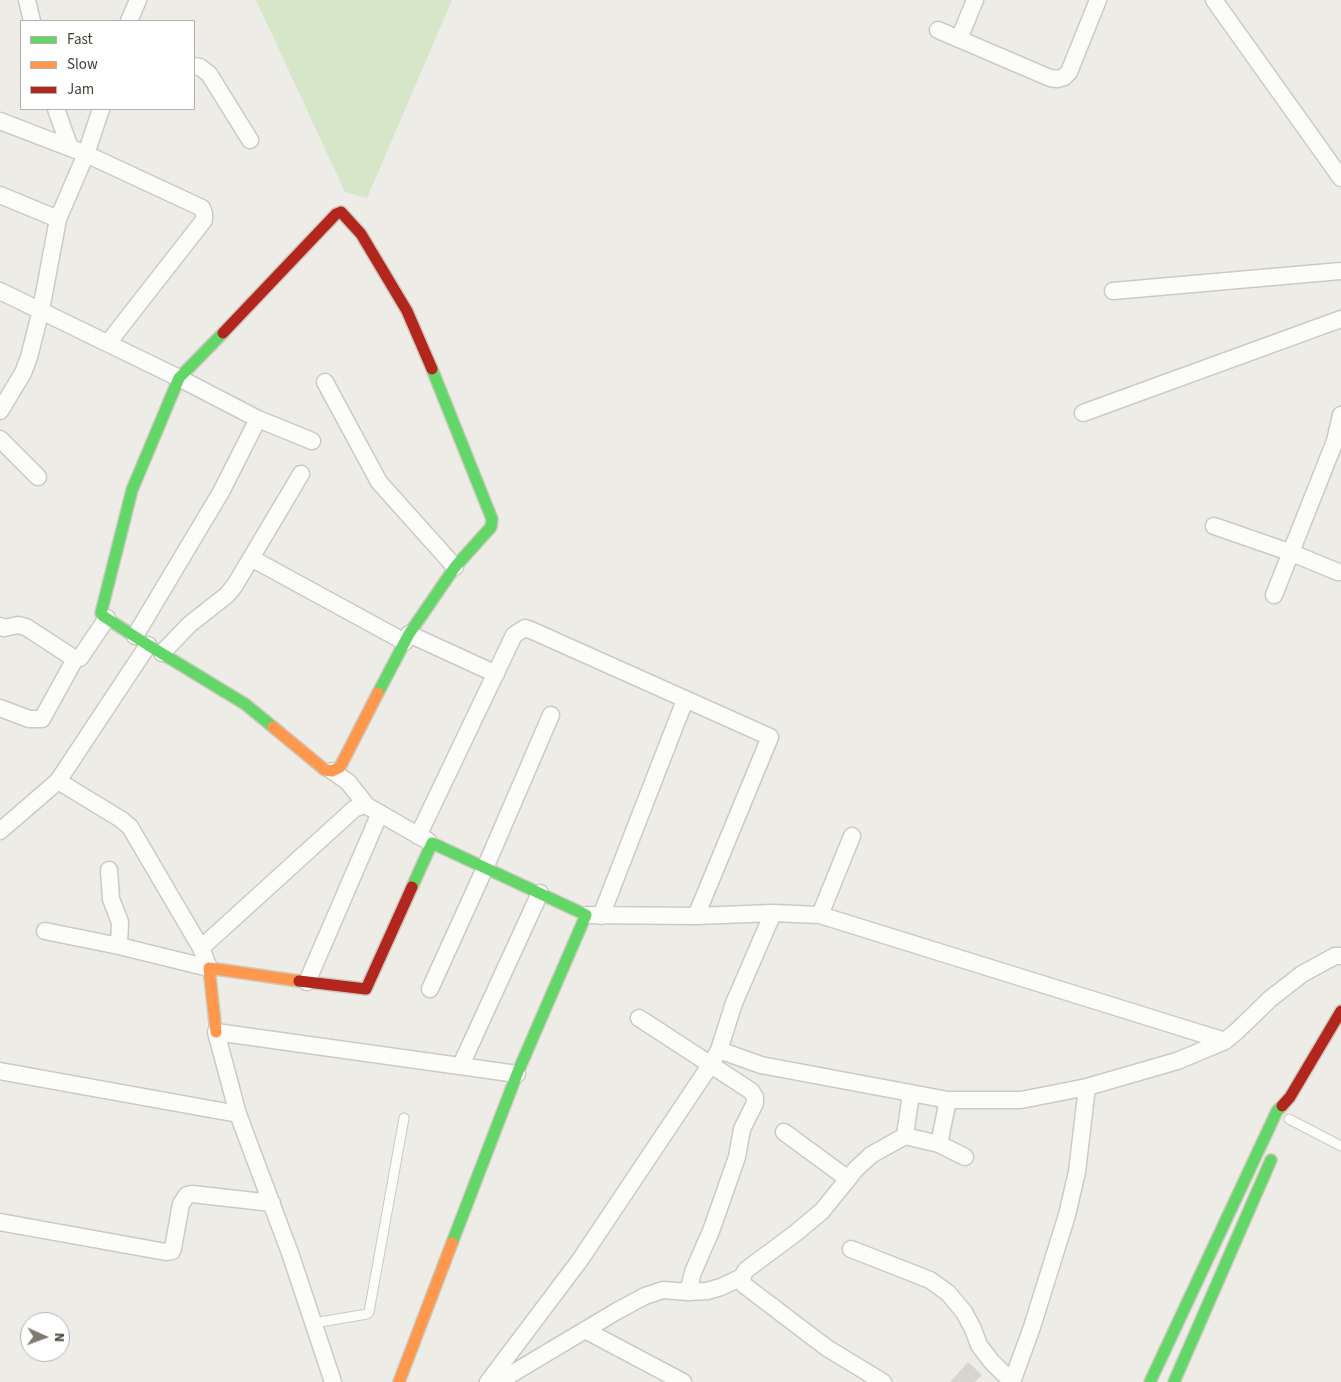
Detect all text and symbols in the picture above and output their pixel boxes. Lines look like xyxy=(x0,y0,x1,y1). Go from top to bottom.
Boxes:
legend xyxy=(20,20,195,110)
text: Fast xyxy=(67,29,93,50)
text: Slow xyxy=(67,54,98,75)
text: Jam xyxy=(67,79,94,100)
north arrow xyxy=(20,1312,70,1362)
text: N xyxy=(49,1332,69,1342)

